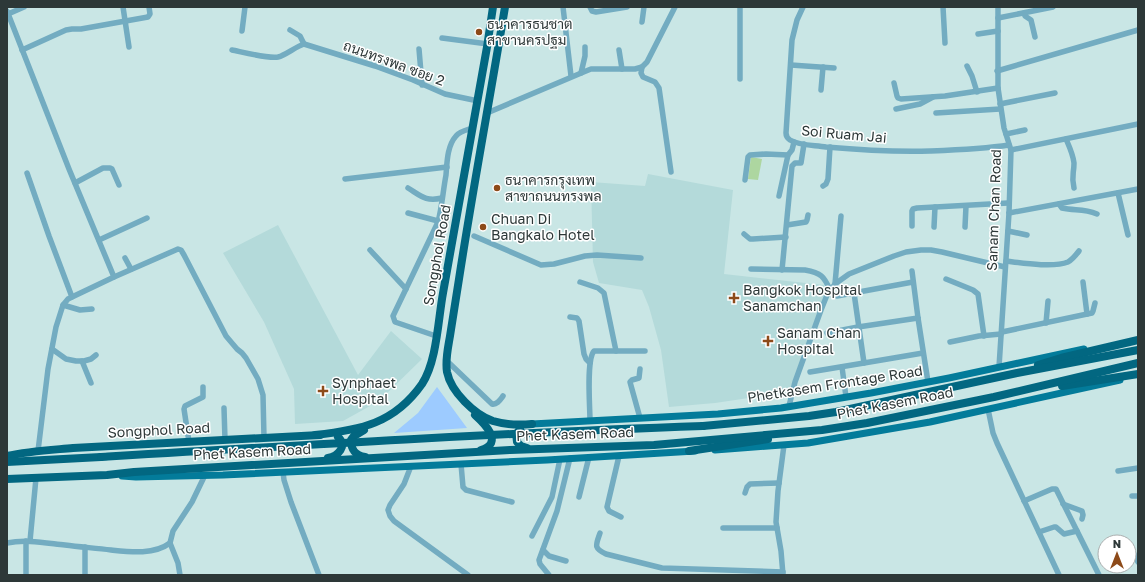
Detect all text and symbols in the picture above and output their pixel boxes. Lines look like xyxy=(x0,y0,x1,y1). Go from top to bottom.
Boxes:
place label: ธนาคารธนชาต สาขานครปฐม xyxy=(487,15,573,49)
marker: ธนาคารธนชาต สาขานครปฐม xyxy=(474,27,484,37)
street label: ถนนทรงพล ซอย 2 xyxy=(341,36,447,89)
street label: Soi Ruam Jai xyxy=(801,121,887,146)
street label: Sanam Chan Road xyxy=(983,149,1004,271)
place label: ธนาคารกรุงเทพ สาขาถนนทรงพล xyxy=(505,171,602,204)
marker: ธนาคารกรุงเทพ สาขาถนนทรงพล xyxy=(492,183,502,193)
street label: Songphol Road xyxy=(419,203,454,307)
place label: Chuan Di Bangkalo Hotel xyxy=(491,210,595,243)
marker: Chuan Di Bangkalo Hotel xyxy=(478,222,488,232)
place label: Bangkok Hospital Sanamchan xyxy=(743,281,862,314)
marker: Bangkok Hospital Sanamchan xyxy=(728,292,740,304)
place label: Sanam Chan Hospital xyxy=(777,324,861,357)
marker: Sanam Chan Hospital xyxy=(762,335,774,347)
street label: Phetkasem Frontage Road xyxy=(746,361,924,406)
place label: Synphaet Hospital xyxy=(332,374,396,407)
street label: Phet Kasem Road xyxy=(835,383,955,422)
marker: Synphaet Hospital xyxy=(317,385,329,397)
street label: Songphol Road xyxy=(107,418,211,441)
street label: Phet Kasem Road xyxy=(516,423,634,444)
street label: Phet Kasem Road xyxy=(193,440,311,463)
north arrow xyxy=(1097,534,1137,574)
text: N xyxy=(1113,537,1121,550)

